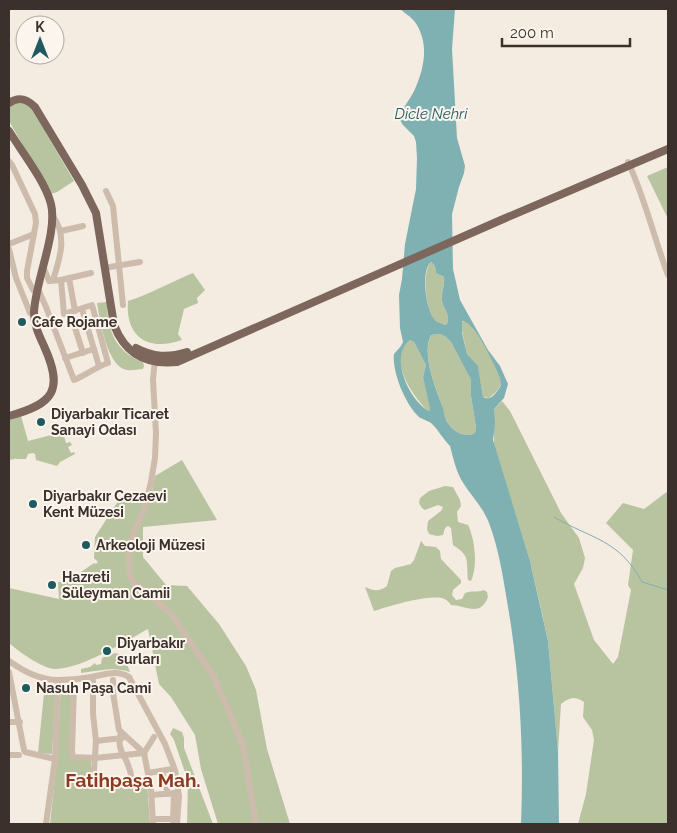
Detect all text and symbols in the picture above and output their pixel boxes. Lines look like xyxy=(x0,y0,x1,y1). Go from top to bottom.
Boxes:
north arrow xyxy=(15,15,65,65)
scale bar xyxy=(502,15,630,47)
text: K xyxy=(35,19,45,35)
text: 200 m xyxy=(510,24,554,42)
water label: Dicle Nehri xyxy=(395,105,468,123)
place label: Cafe Rojame xyxy=(32,314,118,330)
marker: Cafe Rojame xyxy=(16,316,28,328)
place label: Diyarbakır Ticaret Sanayi Odası xyxy=(51,406,170,438)
marker: Diyarbakır Ticaret Sanayi Odası xyxy=(35,416,47,428)
place label: Diyarbakır Cezaevi Kent Müzesi xyxy=(43,488,167,520)
marker: Diyarbakır Cezaevi Kent Müzesi xyxy=(27,498,39,510)
place label: Arkeoloji Müzesi xyxy=(96,537,205,553)
marker: Arkeoloji Müzesi xyxy=(80,539,92,551)
place label: Hazreti Süleyman Camii xyxy=(62,569,170,601)
marker: Hazreti Süleyman Camii xyxy=(46,579,58,591)
place label: Diyarbakır surları xyxy=(117,635,186,667)
marker: Diyarbakır surları xyxy=(101,645,113,657)
place label: Nasuh Paşa Cami xyxy=(36,680,151,696)
marker: Nasuh Paşa Cami xyxy=(20,682,32,694)
district label: Fatihpaşa Mah. xyxy=(65,769,201,791)

